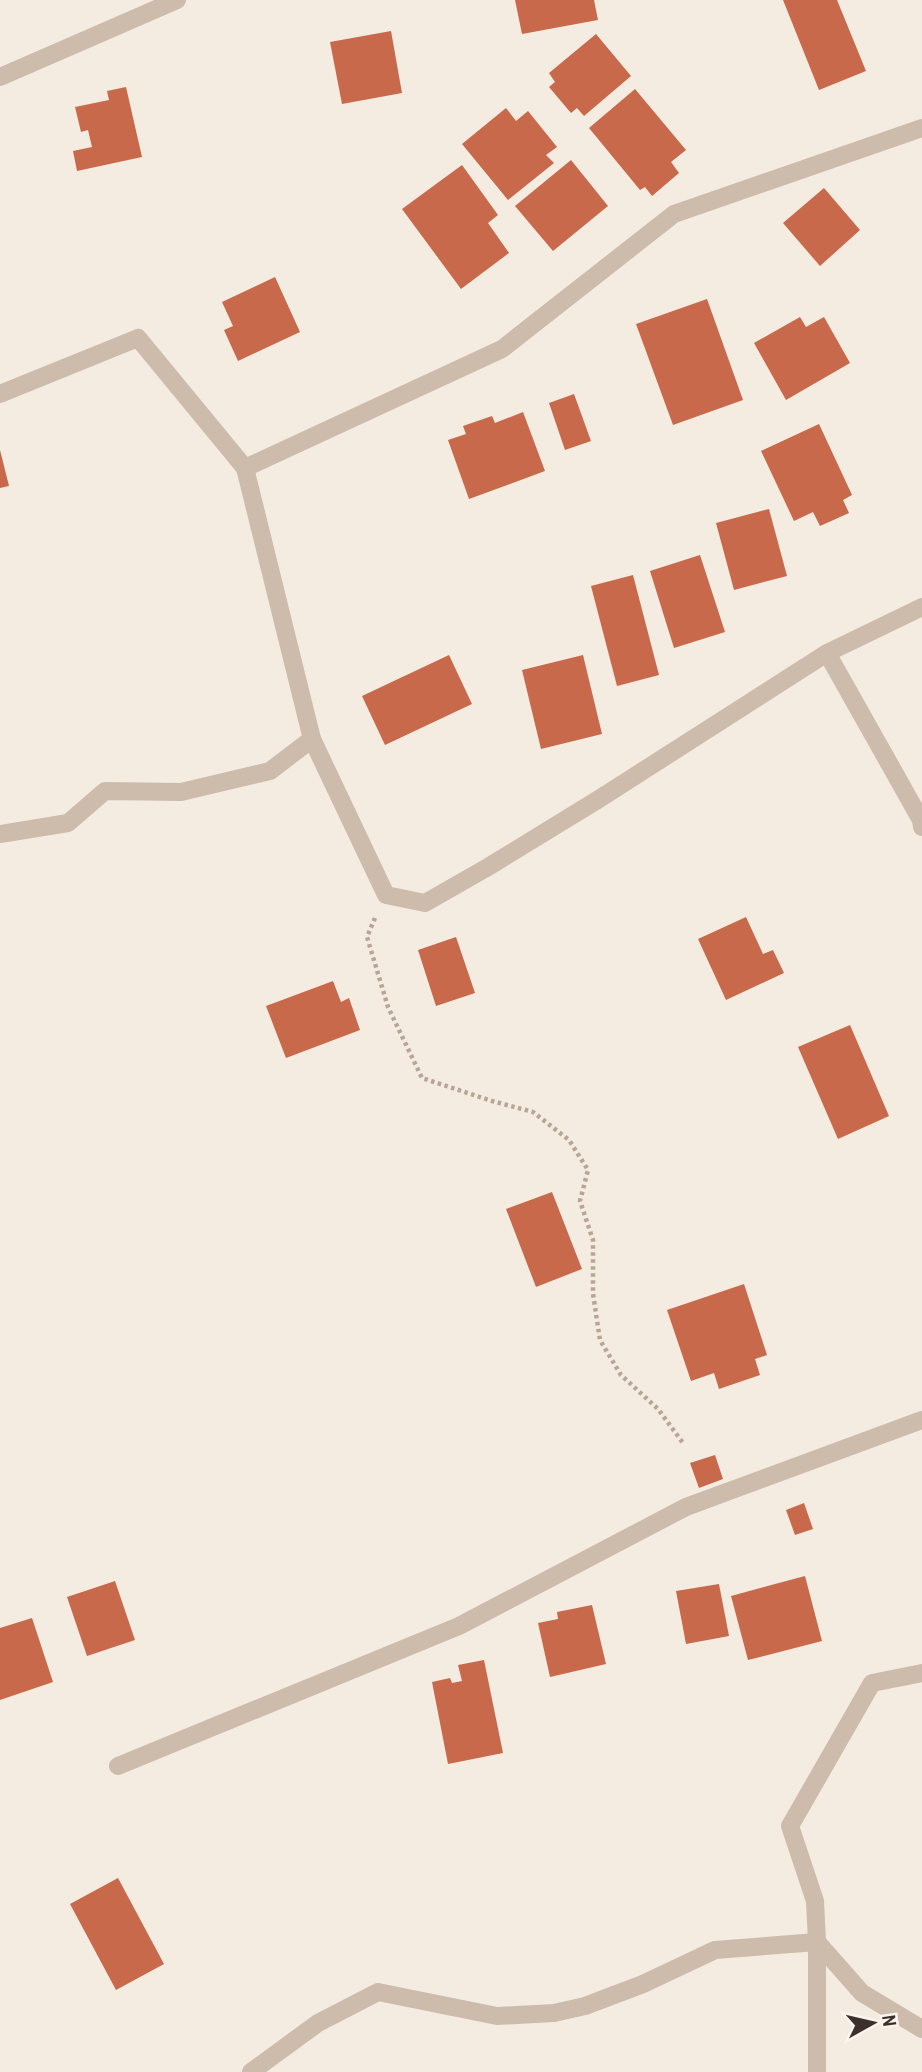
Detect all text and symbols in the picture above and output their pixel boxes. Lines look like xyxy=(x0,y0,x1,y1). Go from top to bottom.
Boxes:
north arrow xyxy=(838,1988,908,2058)
text: N xyxy=(876,2013,903,2028)

